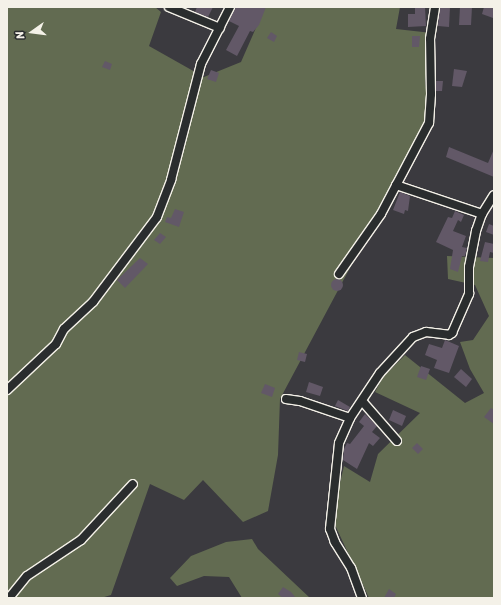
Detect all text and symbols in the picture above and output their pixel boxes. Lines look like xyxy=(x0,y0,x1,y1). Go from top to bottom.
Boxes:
north arrow xyxy=(12,12,52,52)
text: N xyxy=(10,29,30,41)

